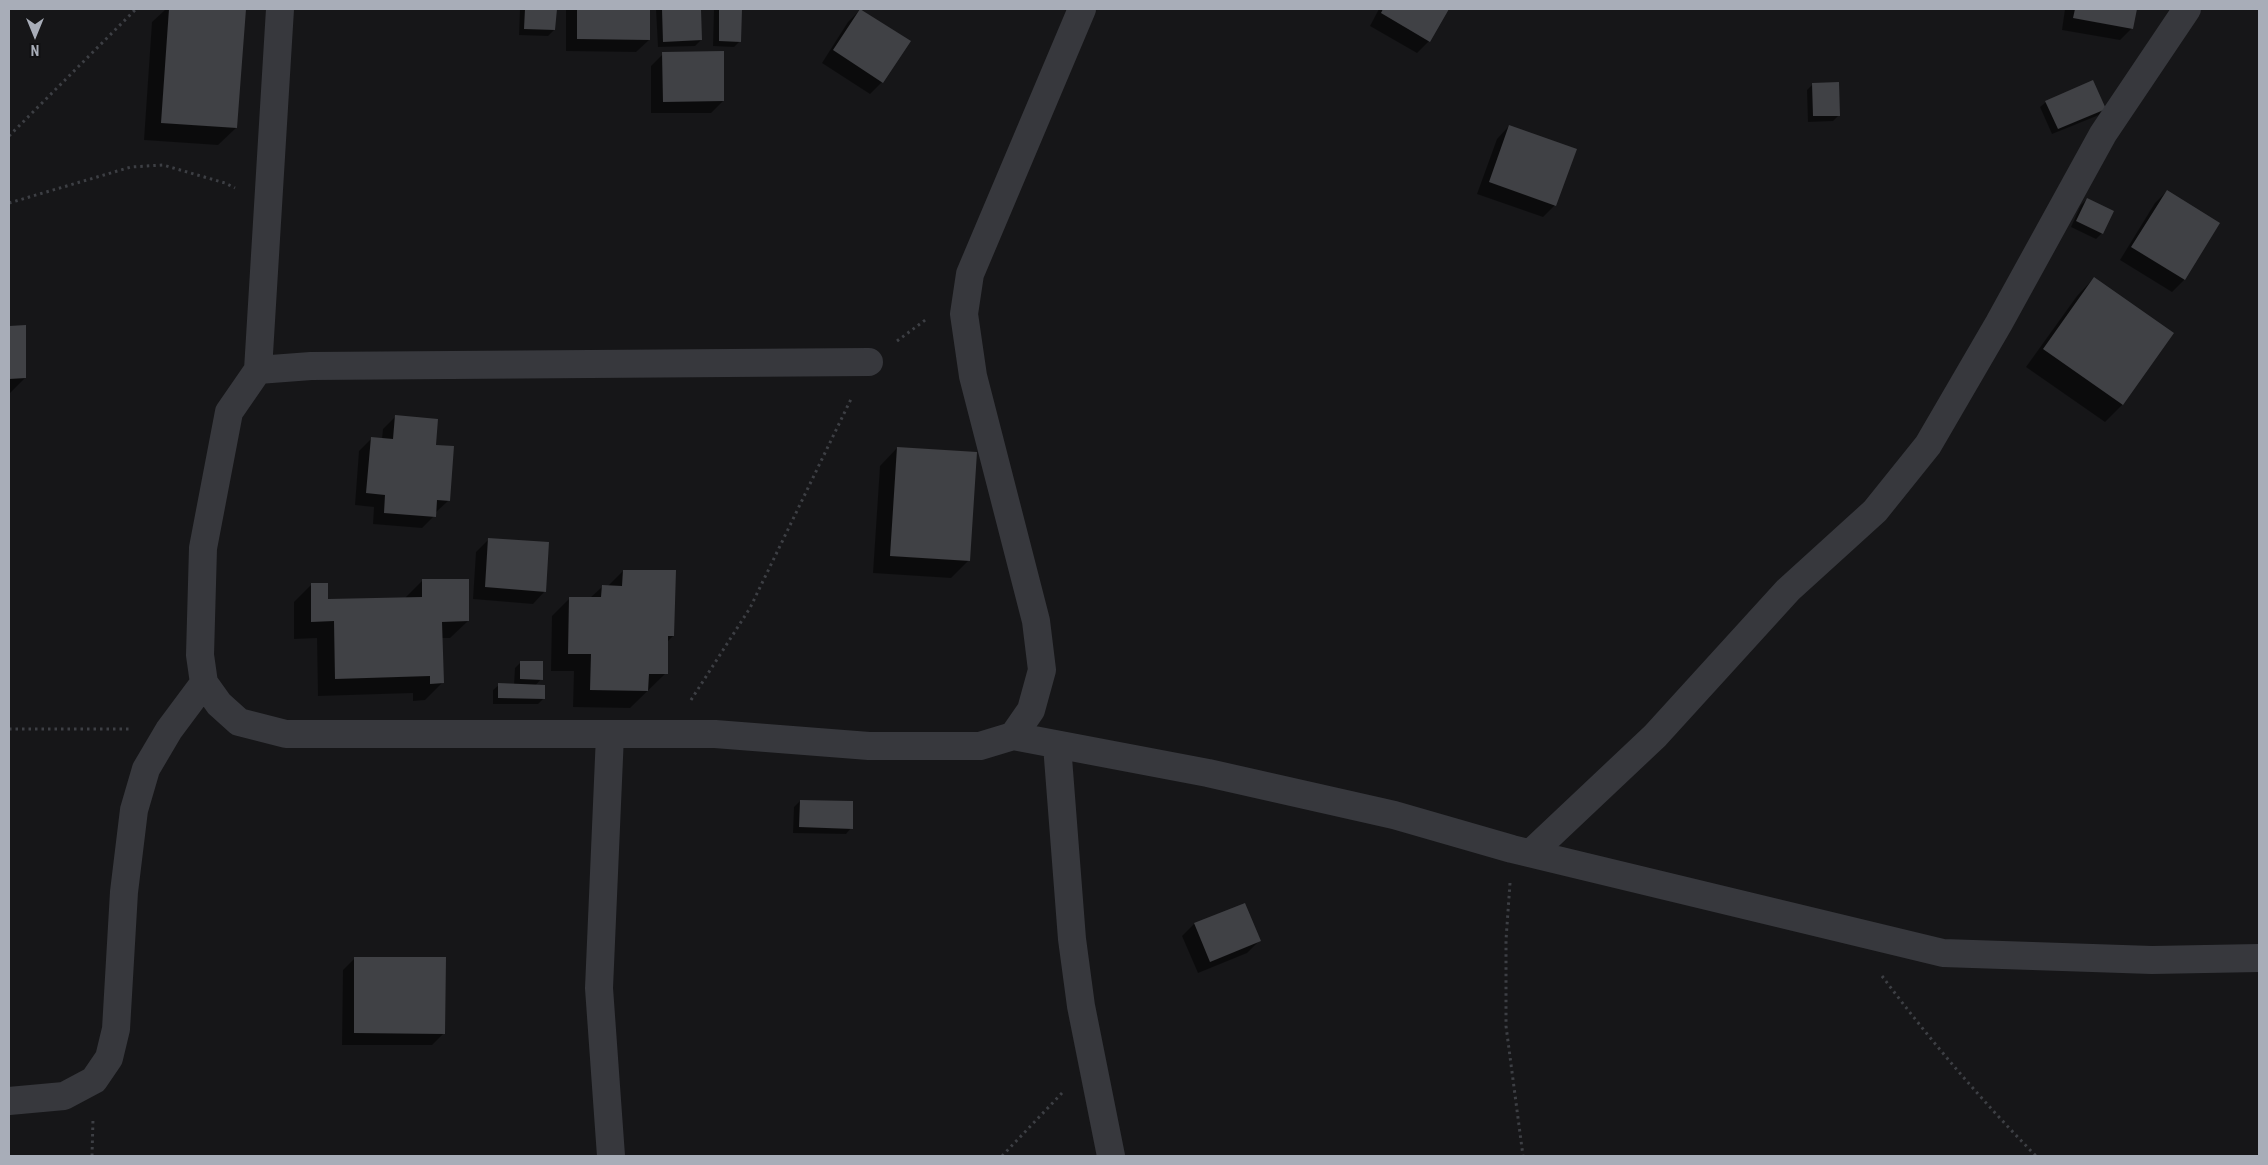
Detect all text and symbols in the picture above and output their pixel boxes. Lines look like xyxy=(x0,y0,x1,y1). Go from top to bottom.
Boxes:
north arrow xyxy=(10,10,60,60)
text: N xyxy=(31,42,39,58)

